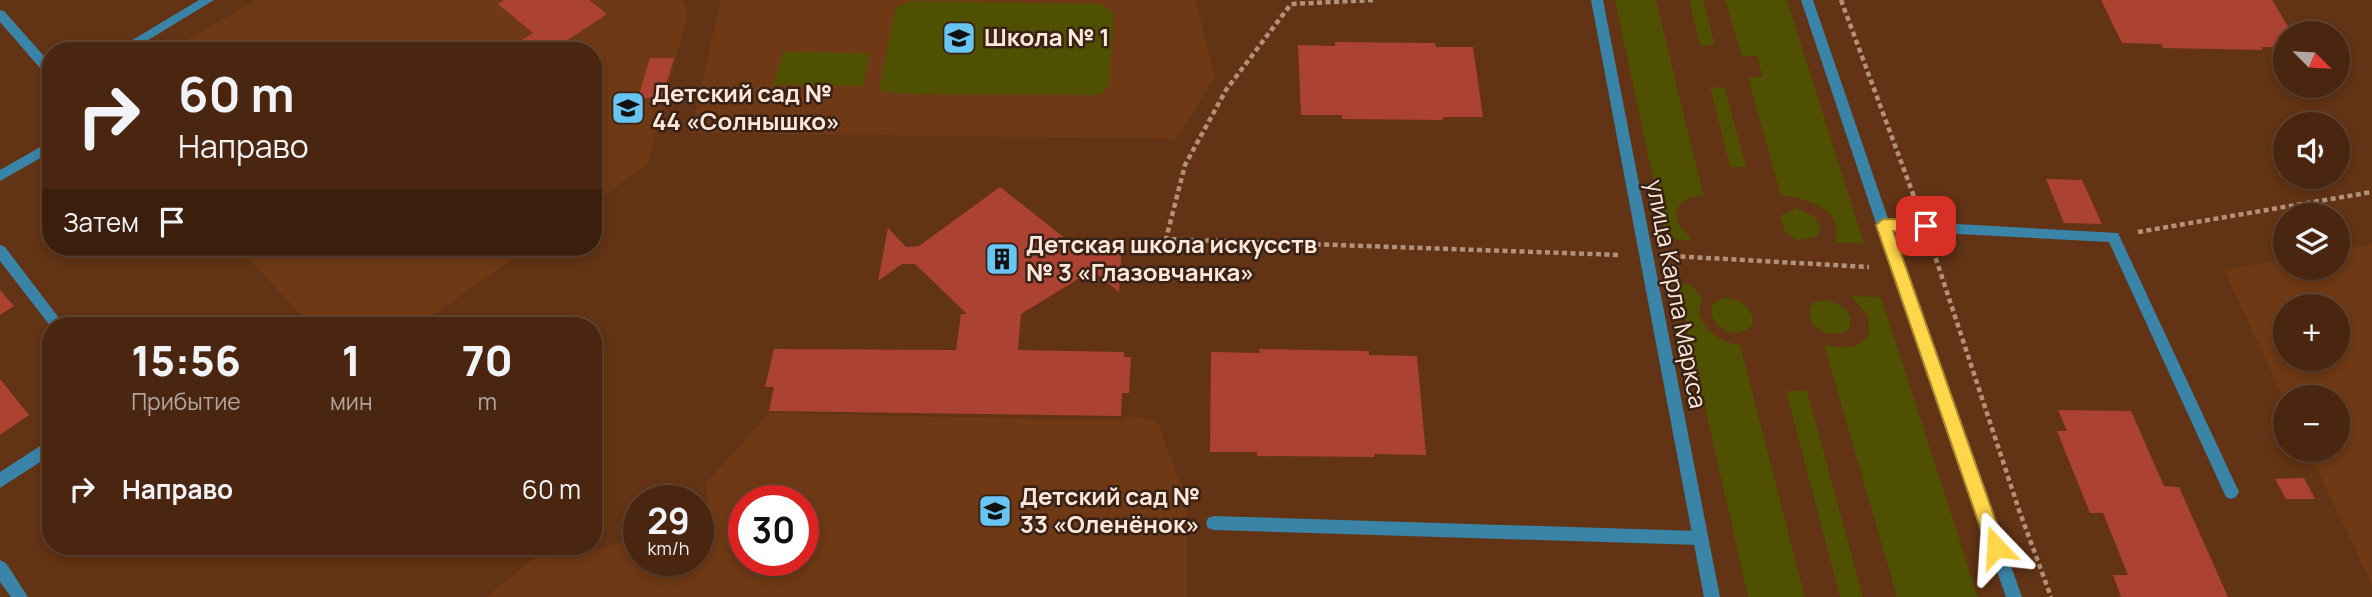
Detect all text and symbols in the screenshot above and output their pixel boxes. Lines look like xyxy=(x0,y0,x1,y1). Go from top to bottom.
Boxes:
school or university icon: Школа № 1 xyxy=(940,19,978,57)
place label: Школа № 1 xyxy=(984,20,1110,53)
north arrow xyxy=(2273,21,2350,98)
map controls xyxy=(2273,21,2350,462)
text: 60 m xyxy=(178,60,295,127)
icon: right xyxy=(63,70,154,161)
place label: Детский сад № 44 «Солнышко» xyxy=(652,76,840,137)
school or university icon: Детский сад № 44 «Солнышко» xyxy=(609,89,647,127)
button: sound xyxy=(2273,112,2350,189)
text: Направо xyxy=(178,124,309,168)
street label: улица Карла Маркса xyxy=(1639,177,1716,411)
pin xyxy=(1896,196,1956,256)
icon: arrive xyxy=(153,203,191,241)
button: layers xyxy=(2273,203,2350,280)
text: Затем xyxy=(63,204,139,240)
icon: arrive xyxy=(1907,207,1945,245)
place label: Детская школа искусств № 3 «Глазовчанка» xyxy=(1026,227,1317,288)
building icon: Детская школа искусств № 3 «Глазовчанка» xyxy=(983,240,1021,278)
button: + xyxy=(2273,294,2350,371)
text: 15:56 xyxy=(131,331,241,389)
text: 1 xyxy=(342,331,361,389)
text: 70 xyxy=(462,331,513,389)
text: Прибытие xyxy=(131,385,241,417)
text: мин xyxy=(330,385,373,417)
text: m xyxy=(478,385,497,417)
button: − xyxy=(2273,385,2350,462)
icon: right xyxy=(63,470,101,508)
text: Направо xyxy=(122,471,233,507)
text: 60 m xyxy=(522,471,581,507)
place label: Детский сад № 33 «Оленёнок» xyxy=(1020,479,1200,540)
speed limit sign: 30 xyxy=(728,485,819,576)
school or university icon: Детский сад № 33 «Оленёнок» xyxy=(976,492,1014,530)
text: 29 xyxy=(647,497,690,545)
position arrow xyxy=(1959,510,2033,584)
text: km/h xyxy=(648,536,689,560)

